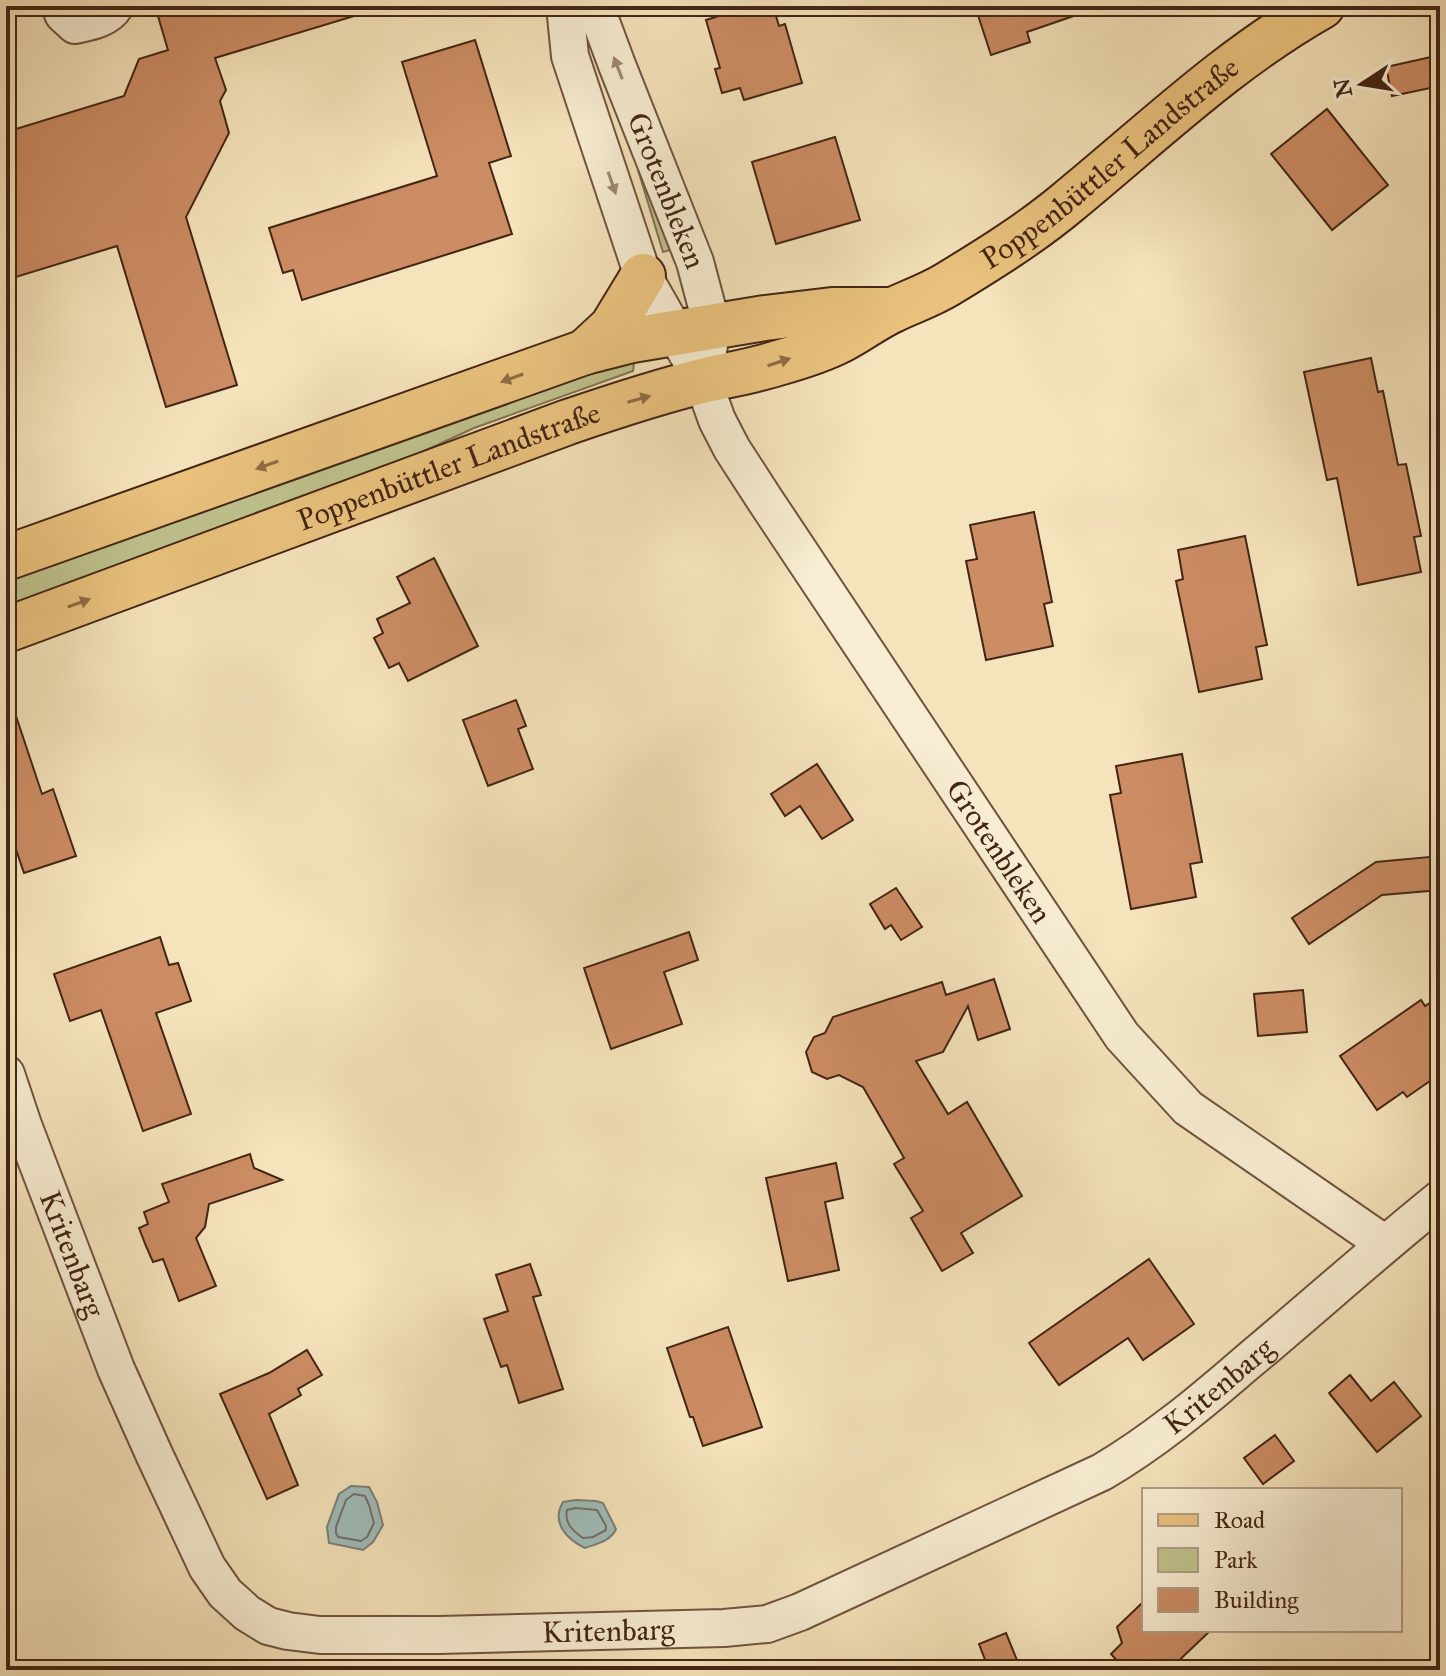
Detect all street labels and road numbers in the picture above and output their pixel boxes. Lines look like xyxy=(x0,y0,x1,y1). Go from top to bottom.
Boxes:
street label: Poppenbüttler Landstraße xyxy=(974,49,1246,277)
street label: Grotenbleken xyxy=(620,107,714,274)
street label: Poppenbüttler Landstraße xyxy=(292,394,605,539)
street label: Grotenbleken xyxy=(938,773,1060,930)
street label: Kritenbarg xyxy=(32,1186,113,1323)
street label: Kritenbarg xyxy=(1156,1329,1282,1442)
street label: Kritenbarg xyxy=(542,1611,676,1650)

